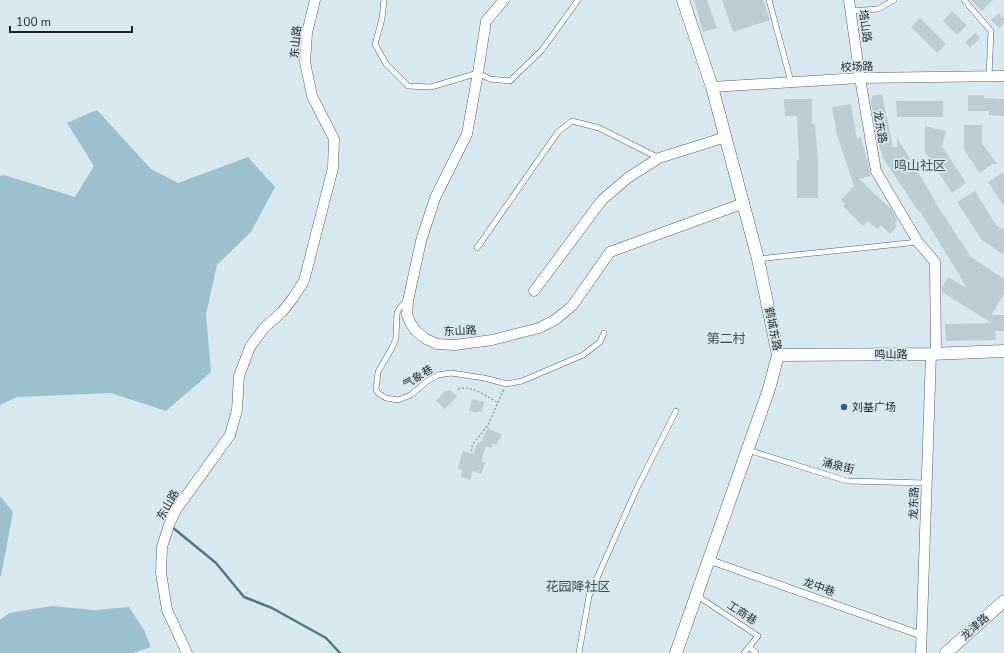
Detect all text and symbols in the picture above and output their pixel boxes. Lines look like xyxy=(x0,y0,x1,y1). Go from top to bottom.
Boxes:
scale bar xyxy=(10,8,132,34)
street label: 塔山路 xyxy=(855,9,875,43)
text: 100 m xyxy=(16,14,51,30)
street label: 东山路 xyxy=(287,25,305,59)
street label: 校场路 xyxy=(840,59,874,75)
street label: 龙东路 xyxy=(870,109,890,145)
district label: 鸣山社区 xyxy=(894,157,946,175)
street label: 鹤城东路 xyxy=(761,306,785,352)
street label: 东山路 xyxy=(443,323,477,339)
district label: 第二村 xyxy=(706,330,746,348)
street label: 鸣山路 xyxy=(875,347,908,362)
street label: 气象巷 xyxy=(400,362,436,392)
place label: 刘基广场 xyxy=(852,400,896,415)
marker: 刘基广场 xyxy=(839,402,849,412)
street label: 涌泉街 xyxy=(820,455,856,477)
street label: 龙东路 xyxy=(906,486,922,520)
street label: 东山路 xyxy=(153,487,183,523)
street label: 龙中巷 xyxy=(801,574,837,600)
district label: 花园降社区 xyxy=(545,578,611,596)
street label: 工商巷 xyxy=(724,598,760,628)
street label: 龙津路 xyxy=(958,610,992,644)

